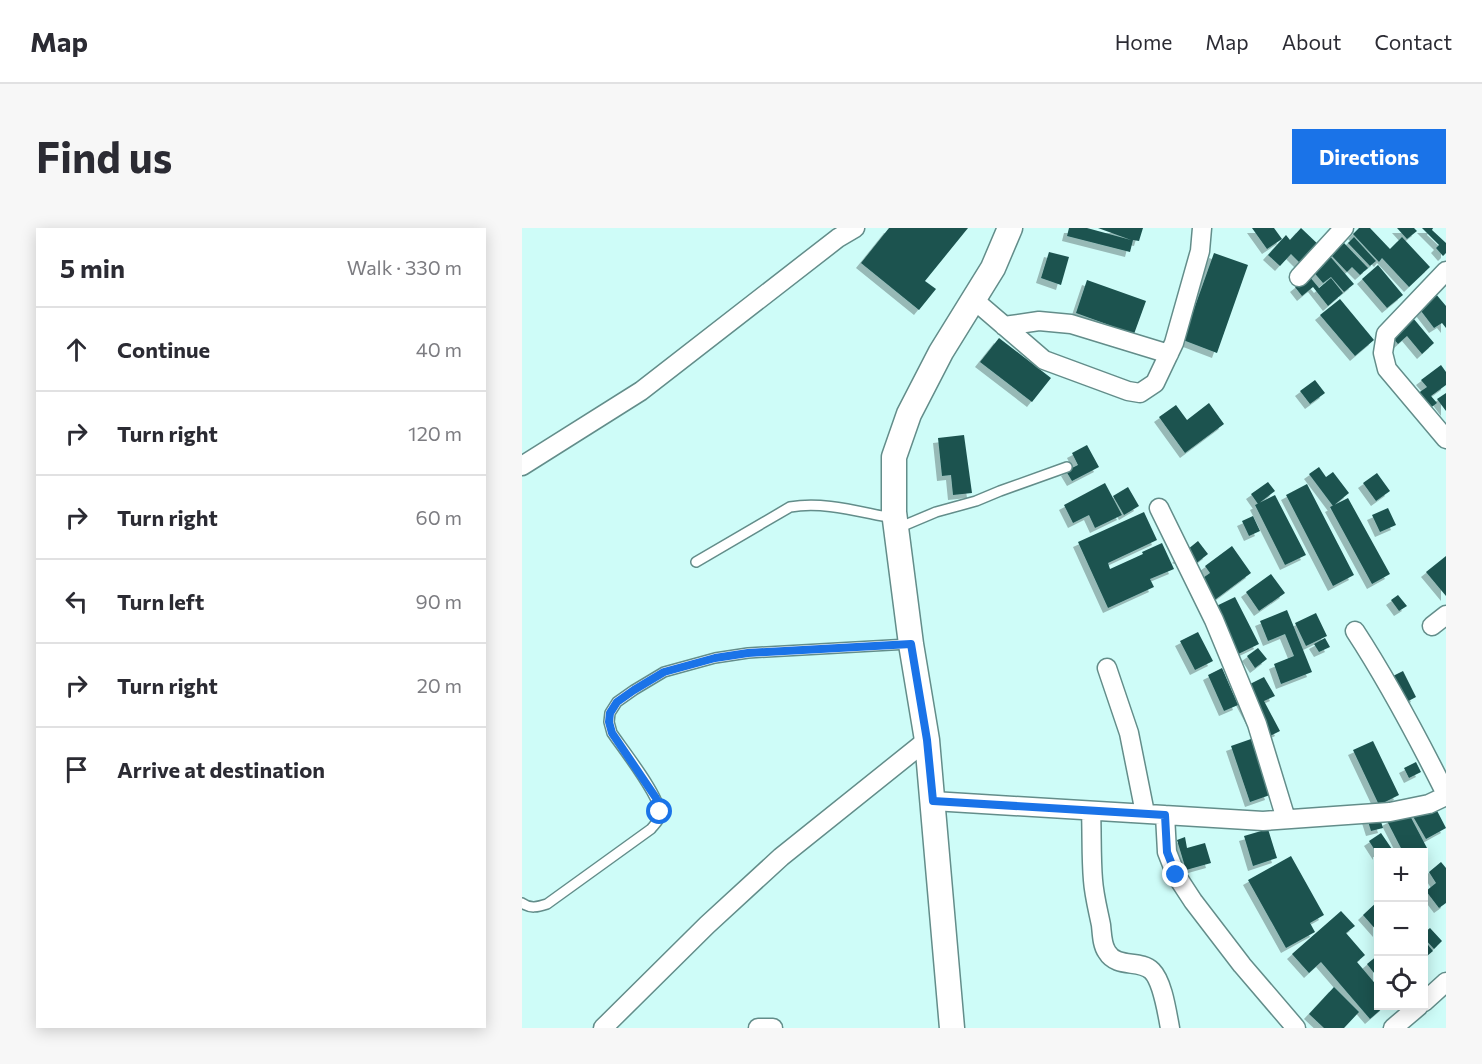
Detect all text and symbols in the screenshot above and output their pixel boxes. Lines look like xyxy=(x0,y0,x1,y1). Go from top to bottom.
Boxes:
text: Map xyxy=(30,24,88,58)
text: Home xyxy=(1115,29,1172,54)
text: Map xyxy=(1205,29,1249,54)
text: About xyxy=(1282,29,1341,54)
text: Contact xyxy=(1374,29,1452,54)
button: Directions xyxy=(1292,129,1446,184)
text: Find us xyxy=(36,130,172,182)
text: 5 min xyxy=(60,252,125,283)
text: Walk · 330 m xyxy=(347,255,462,279)
icon: ahead xyxy=(60,333,93,366)
text: Continue xyxy=(117,336,210,363)
text: 40 m xyxy=(416,337,462,361)
icon: right xyxy=(60,417,93,450)
text: Turn right xyxy=(117,420,218,447)
text: 120 m xyxy=(408,421,462,445)
icon: right xyxy=(60,501,93,534)
text: Turn right xyxy=(117,504,218,531)
text: 60 m xyxy=(416,505,462,529)
icon: left xyxy=(60,585,93,618)
text: Turn left xyxy=(117,588,204,615)
text: 90 m xyxy=(416,589,462,613)
icon: right xyxy=(60,669,93,702)
text: Turn right xyxy=(117,672,218,699)
text: 20 m xyxy=(417,673,462,697)
icon: arrive xyxy=(60,753,93,786)
text: Arrive at destination xyxy=(117,756,325,783)
route start xyxy=(646,798,672,824)
map controls xyxy=(1374,848,1428,1010)
button: + xyxy=(1374,848,1428,902)
route end xyxy=(1162,861,1188,887)
button: − xyxy=(1374,902,1428,956)
button: locate xyxy=(1374,956,1428,1010)

